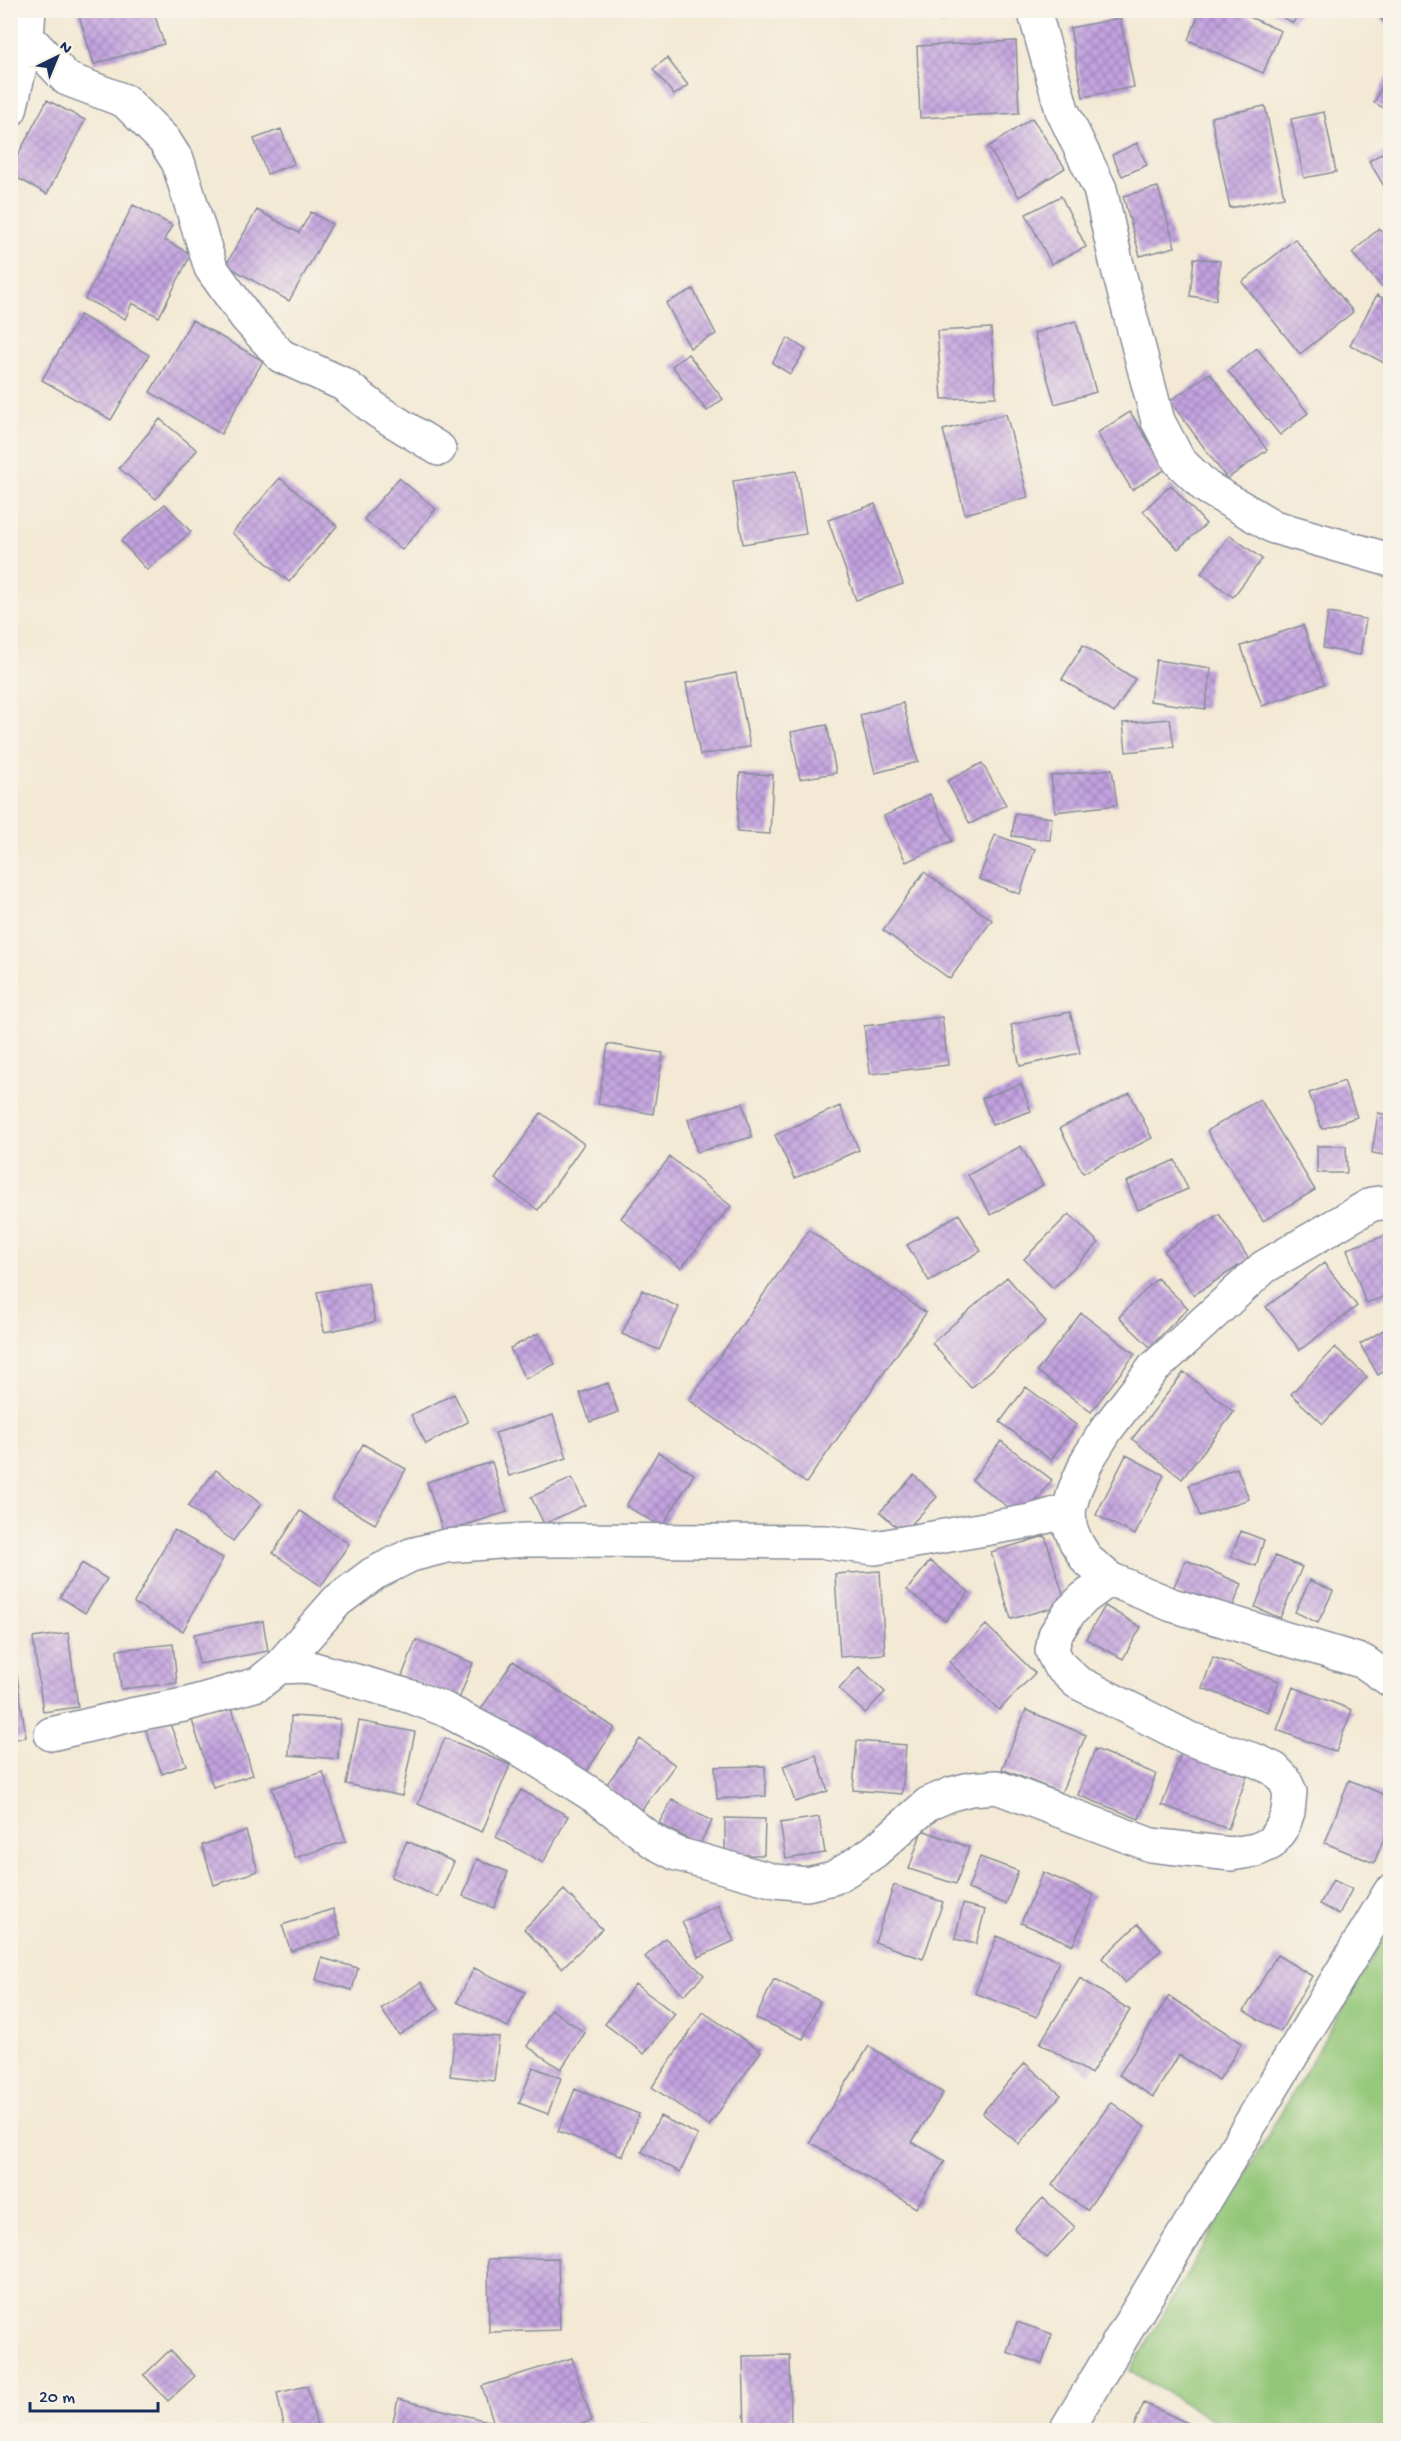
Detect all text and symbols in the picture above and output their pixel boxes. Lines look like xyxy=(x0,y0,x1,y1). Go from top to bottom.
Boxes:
north arrow xyxy=(27,27,87,87)
text: N xyxy=(55,38,76,59)
scale bar xyxy=(30,2375,158,2413)
text: 20 m xyxy=(39,2388,75,2409)

